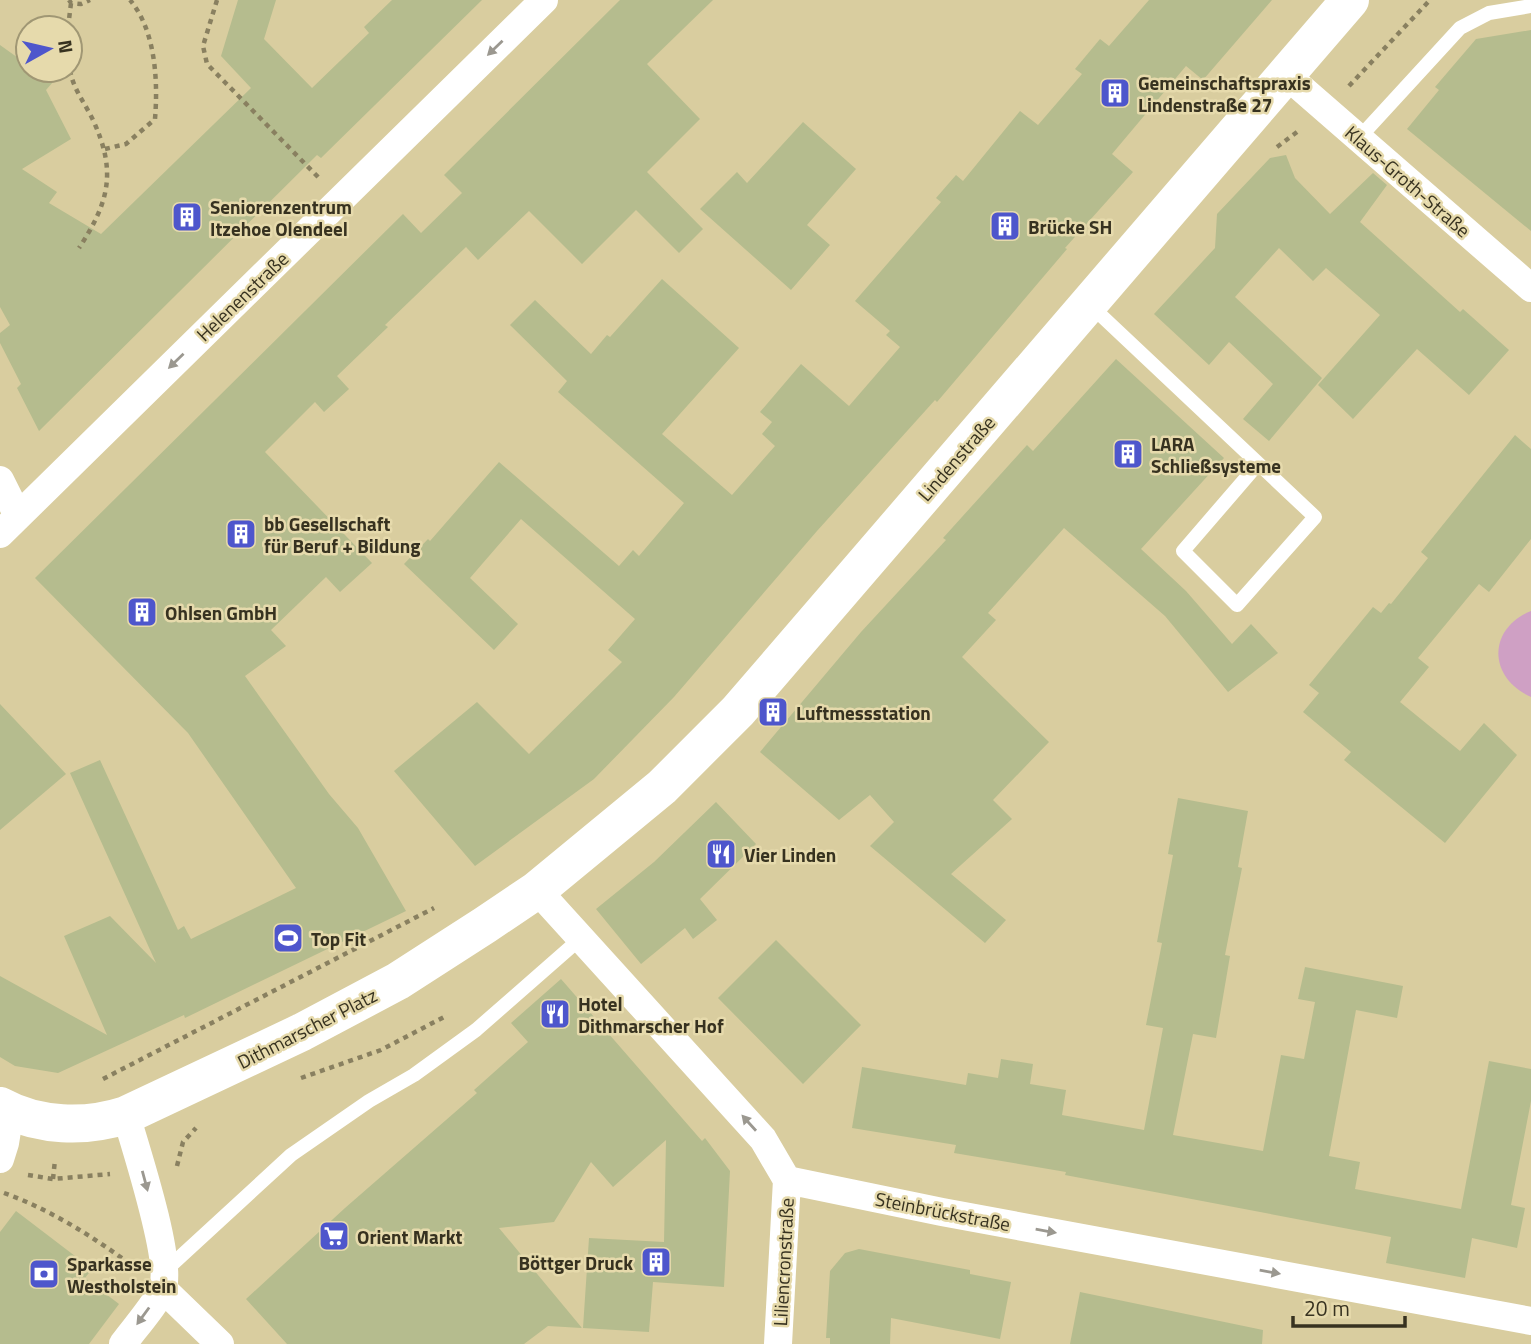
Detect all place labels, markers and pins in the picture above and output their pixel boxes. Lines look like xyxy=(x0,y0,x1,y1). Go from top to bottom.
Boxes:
place label: Gemeinschaftspraxis Lindenstraße 27 xyxy=(1138,68,1311,119)
building icon: Gemeinschaftspraxis Lindenstraße 27 xyxy=(1098,76,1132,110)
place label: Seniorenzentrum Itzehoe Olendeel xyxy=(210,192,352,243)
building icon: Seniorenzentrum Itzehoe Olendeel xyxy=(170,200,204,234)
building icon: Brücke SH xyxy=(988,209,1022,243)
place label: Brücke SH xyxy=(1028,212,1112,241)
place label: LARA Schließsysteme xyxy=(1151,429,1281,480)
building icon: LARA Schließsysteme xyxy=(1111,437,1145,471)
place label: bb Gesellschaft für Beruf + Bildung xyxy=(264,509,420,560)
building icon: bb Gesellschaft für Beruf + Bildung xyxy=(224,517,258,551)
building icon: Ohlsen GmbH xyxy=(125,595,159,629)
place label: Ohlsen GmbH xyxy=(165,598,277,627)
building icon: Luftmessstation xyxy=(756,695,790,729)
place label: Luftmessstation xyxy=(796,698,931,727)
restaurant icon: Vier Linden xyxy=(704,837,738,871)
place label: Vier Linden xyxy=(744,840,836,869)
sports icon: Top Fit xyxy=(271,921,305,955)
place label: Top Fit xyxy=(311,924,366,953)
place label: Hotel Dithmarscher Hof xyxy=(578,989,724,1040)
restaurant icon: Hotel Dithmarscher Hof xyxy=(538,997,572,1031)
supermarket icon: Orient Markt xyxy=(317,1219,351,1253)
place label: Orient Markt xyxy=(357,1222,463,1251)
building icon: Böttger Druck xyxy=(639,1245,673,1279)
place label: Böttger Druck xyxy=(518,1248,633,1277)
place label: Sparkasse Westholstein xyxy=(67,1249,177,1300)
bank icon: Sparkasse Westholstein xyxy=(27,1257,61,1291)

